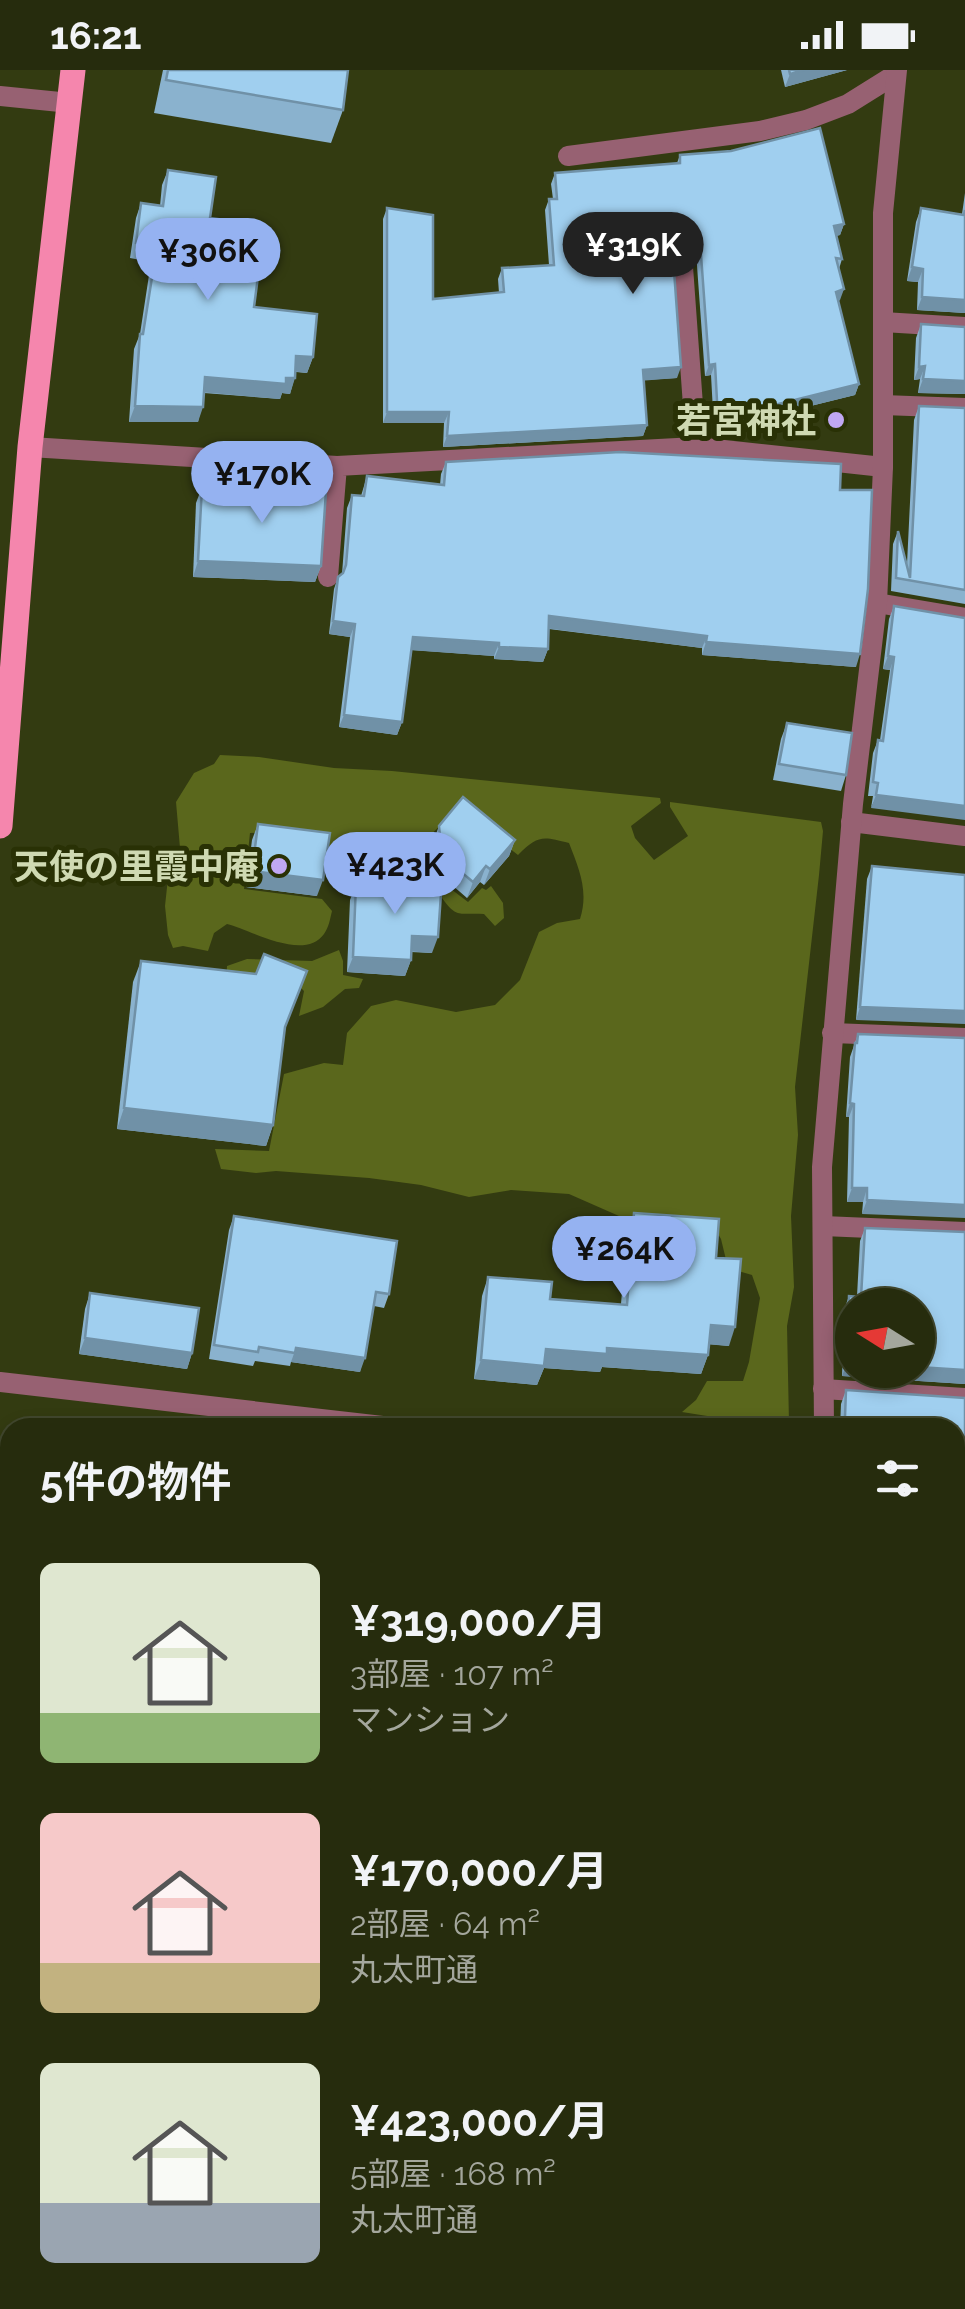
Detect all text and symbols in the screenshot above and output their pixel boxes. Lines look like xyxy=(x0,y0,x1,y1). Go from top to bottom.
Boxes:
text: 16:21 xyxy=(50,13,141,58)
pin: ¥319K xyxy=(563,212,703,297)
pin: ¥306K xyxy=(138,218,278,303)
text: ¥319K xyxy=(585,226,681,263)
text: ¥306K xyxy=(157,232,259,269)
place label: 若宮神社 xyxy=(676,400,816,441)
marker: 若宮神社 xyxy=(825,409,847,431)
pin: ¥170K xyxy=(192,441,332,526)
text: ¥170K xyxy=(213,455,311,492)
pin: ¥423K xyxy=(325,832,465,917)
place label: 天使の里霞中庵 xyxy=(14,846,259,887)
text: ¥423K xyxy=(346,846,444,883)
marker: 天使の里霞中庵 xyxy=(268,855,290,877)
pin: ¥264K xyxy=(554,1216,694,1301)
text: ¥264K xyxy=(574,1230,674,1267)
north arrow xyxy=(835,1288,935,1388)
map controls xyxy=(835,1288,935,1388)
icon: filters xyxy=(870,1451,925,1506)
text: 5件の物件 xyxy=(40,1458,231,1507)
text: ¥319,000/月 xyxy=(350,1597,607,1646)
icon: home xyxy=(120,1603,240,1723)
text: 3部屋 · 107 m² xyxy=(350,1655,554,1692)
text: マンション xyxy=(350,1701,510,1738)
text: ¥170,000/月 xyxy=(350,1847,608,1896)
icon: home xyxy=(120,1853,240,1973)
text: 2部屋 · 64 m² xyxy=(350,1905,540,1942)
text: 丸太町通 xyxy=(350,1951,478,1988)
text: ¥423,000/月 xyxy=(350,2097,609,2146)
icon: home xyxy=(120,2103,240,2223)
text: 5部屋 · 168 m² xyxy=(350,2155,556,2192)
text: 丸太町通 xyxy=(350,2201,478,2238)

